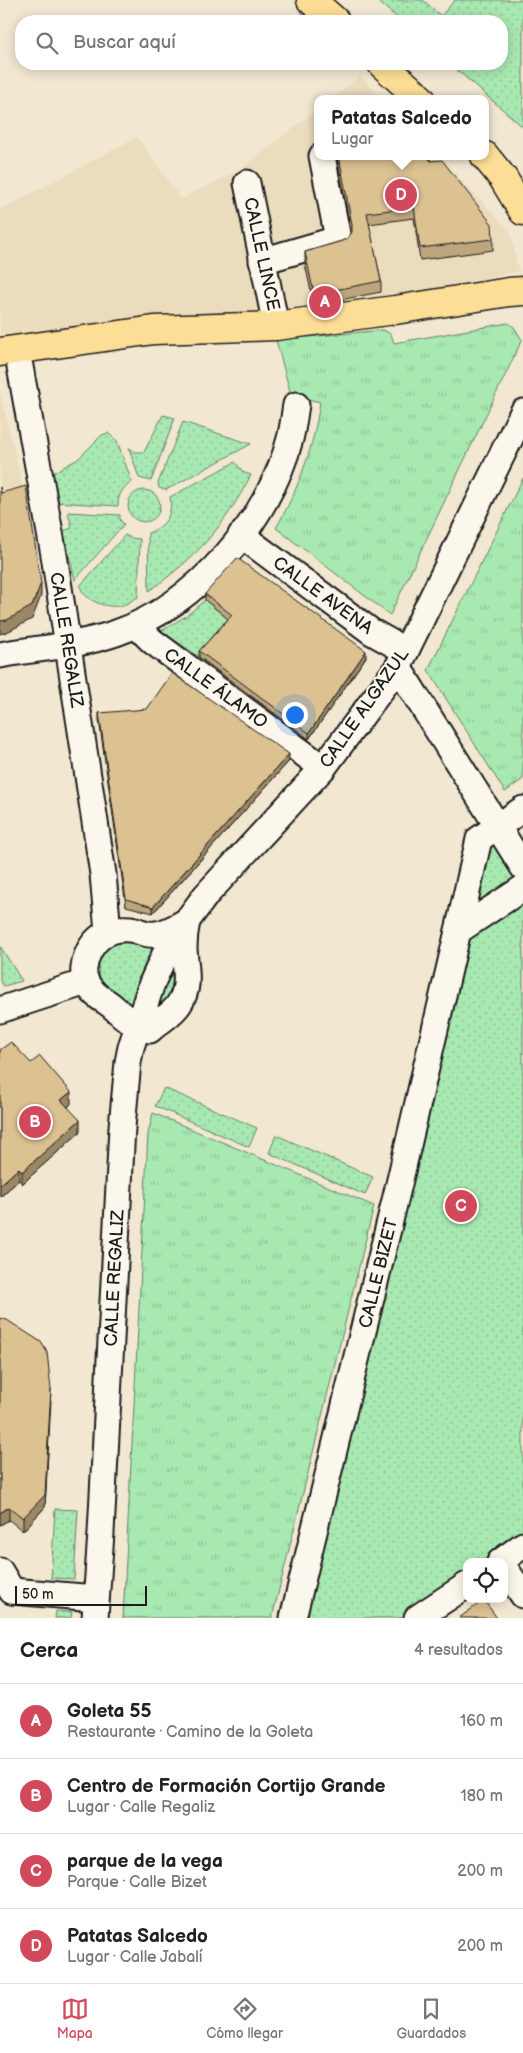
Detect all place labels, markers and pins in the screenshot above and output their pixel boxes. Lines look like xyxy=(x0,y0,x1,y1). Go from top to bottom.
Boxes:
pin: D xyxy=(385,176,417,214)
pin: A xyxy=(309,283,341,321)
pin: B xyxy=(19,1103,51,1141)
pin: C xyxy=(445,1187,477,1225)

